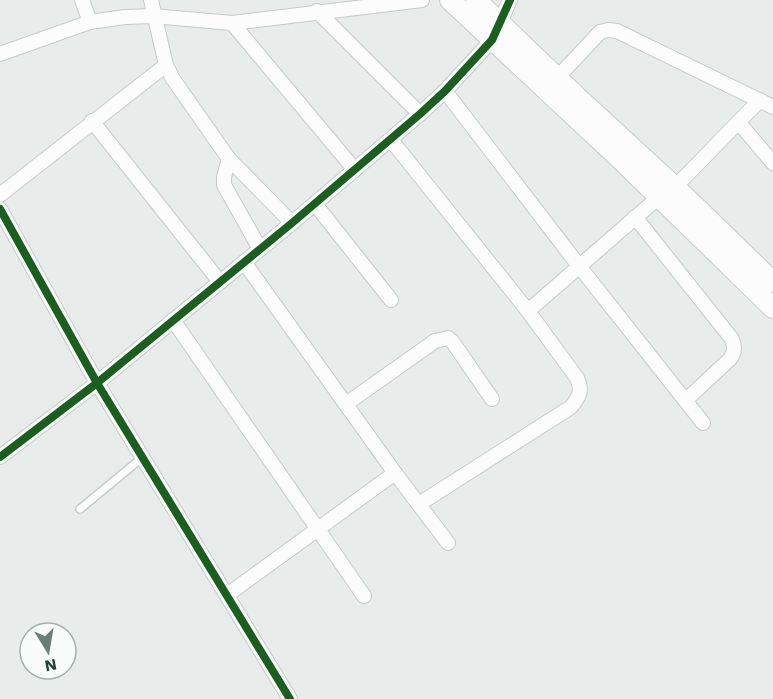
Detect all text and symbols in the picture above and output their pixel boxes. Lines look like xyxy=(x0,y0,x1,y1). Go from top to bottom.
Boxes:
north arrow xyxy=(18,621,78,681)
text: N xyxy=(43,655,58,676)

